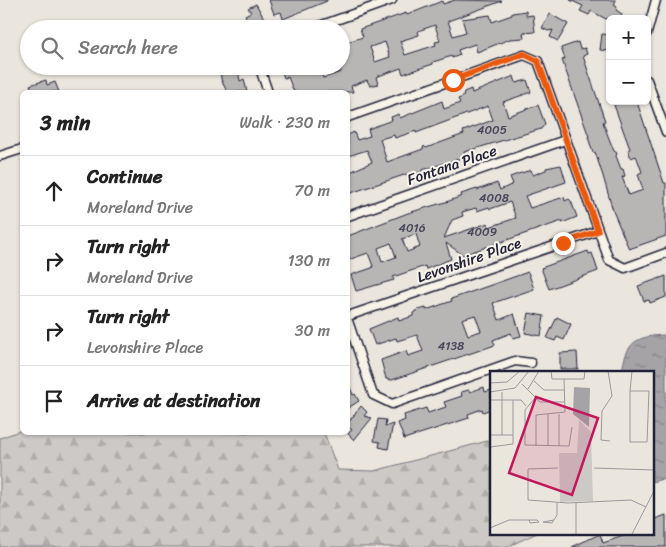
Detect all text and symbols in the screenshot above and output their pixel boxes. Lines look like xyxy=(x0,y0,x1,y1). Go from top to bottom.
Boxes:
map controls xyxy=(606,15,651,105)
button: + xyxy=(606,15,651,60)
search box xyxy=(20,20,350,75)
text: Search here xyxy=(78,31,178,64)
icon: search xyxy=(38,34,66,62)
button: − xyxy=(606,60,651,105)
route start xyxy=(442,69,465,92)
text: 3 min xyxy=(40,104,90,142)
text: Walk · 230 m xyxy=(239,108,330,137)
house number: 4005 xyxy=(477,119,507,141)
street label: Fontana Place xyxy=(403,137,501,193)
text: Continue xyxy=(87,160,163,193)
text: 70 m xyxy=(294,176,330,205)
icon: ahead xyxy=(40,177,68,205)
house number: 4008 xyxy=(479,187,509,209)
text: Moreland Drive xyxy=(87,193,193,222)
house number: 4016 xyxy=(398,217,426,239)
house number: 4009 xyxy=(467,221,497,243)
text: Turn right xyxy=(87,230,169,263)
street label: Levonshire Place xyxy=(413,230,525,290)
route end xyxy=(552,232,575,255)
text: 130 m xyxy=(288,246,330,275)
icon: right xyxy=(40,247,68,275)
text: Moreland Drive xyxy=(87,263,193,292)
text: Turn right xyxy=(87,300,169,333)
text: 30 m xyxy=(295,316,330,345)
icon: right xyxy=(40,317,68,345)
text: Levonshire Place xyxy=(87,333,203,362)
house number: 4138 xyxy=(438,335,464,357)
inset map xyxy=(490,371,654,534)
text: Arrive at destination xyxy=(87,384,260,417)
icon: arrive xyxy=(40,387,68,415)

